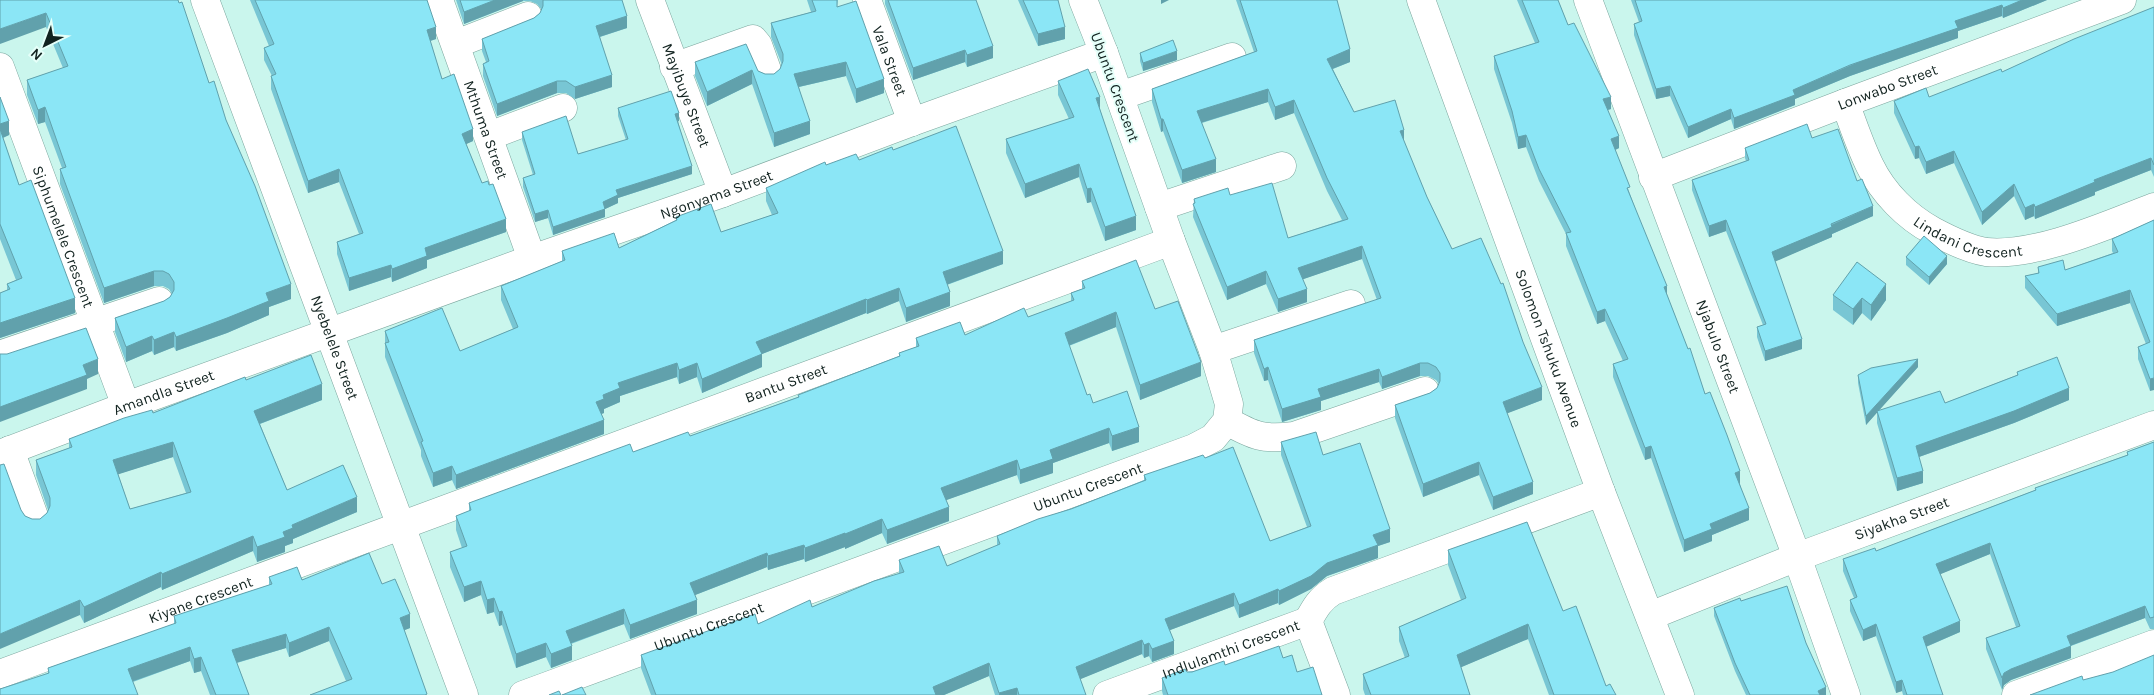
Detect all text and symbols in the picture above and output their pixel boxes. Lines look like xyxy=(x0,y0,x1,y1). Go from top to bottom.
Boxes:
north arrow xyxy=(20,20,70,70)
street label: Vala Street xyxy=(868,23,911,99)
street label: Ubuntu Crescent xyxy=(1087,30,1143,145)
street label: Mayibuye Street xyxy=(658,41,714,150)
text: N xyxy=(27,45,46,64)
street label: Lonwabo Street xyxy=(1835,60,1940,114)
street label: Mthuma Street xyxy=(460,78,512,182)
street label: Siphumelele Crescent xyxy=(28,163,98,310)
street label: Ngonyama Street xyxy=(658,166,776,223)
street label: Lindani Crescent xyxy=(1910,212,2024,262)
street label: Solomon Tshuku Avenue xyxy=(1511,267,1586,430)
street label: Nyebelele Street xyxy=(307,293,362,403)
street label: Njabulo Street xyxy=(1692,297,1744,396)
street label: Bantu Street xyxy=(742,360,830,407)
street label: Amandla Street xyxy=(111,366,217,419)
street label: Ubuntu Crescent xyxy=(1031,459,1146,515)
street label: Siyakha Street xyxy=(1852,493,1952,544)
street label: Kiyane Crescent xyxy=(146,572,256,627)
street label: Ubuntu Crescent xyxy=(651,598,766,655)
street label: Indlulamthi Crescent xyxy=(1160,616,1302,683)

